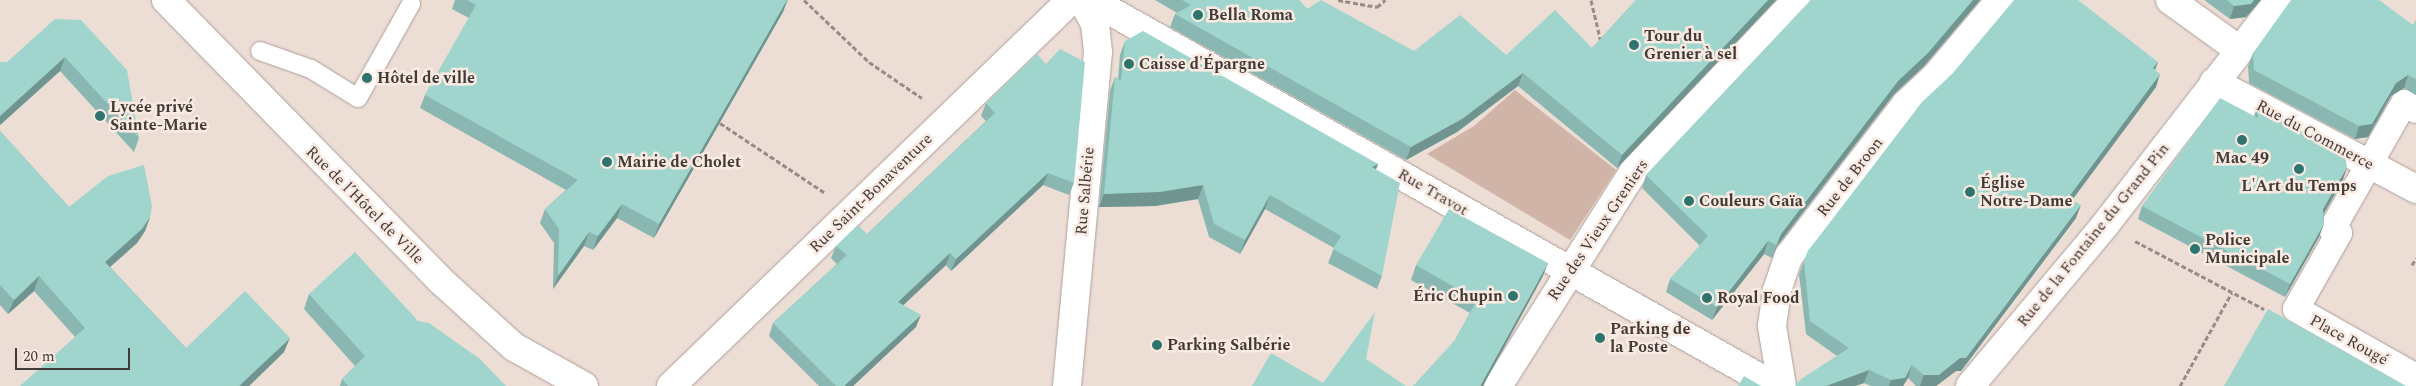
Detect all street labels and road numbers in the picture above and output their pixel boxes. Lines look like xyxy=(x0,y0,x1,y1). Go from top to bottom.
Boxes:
street label: Rue du Commerce xyxy=(2253,96,2377,174)
street label: Rue Saint-Bonaventure xyxy=(806,129,936,257)
street label: Rue de Broon xyxy=(1813,133,1887,221)
street label: Rue de la Fontaine du Grand Pin xyxy=(2013,139,2173,331)
street label: Rue de l’Hôtel de Ville xyxy=(302,142,428,268)
street label: Rue Salbérie xyxy=(1072,146,1098,236)
street label: Rue des Vieux Greniers xyxy=(1544,156,1652,304)
street label: Rue Travot xyxy=(1394,164,1472,220)
street label: Place Rougé xyxy=(2306,311,2392,369)

